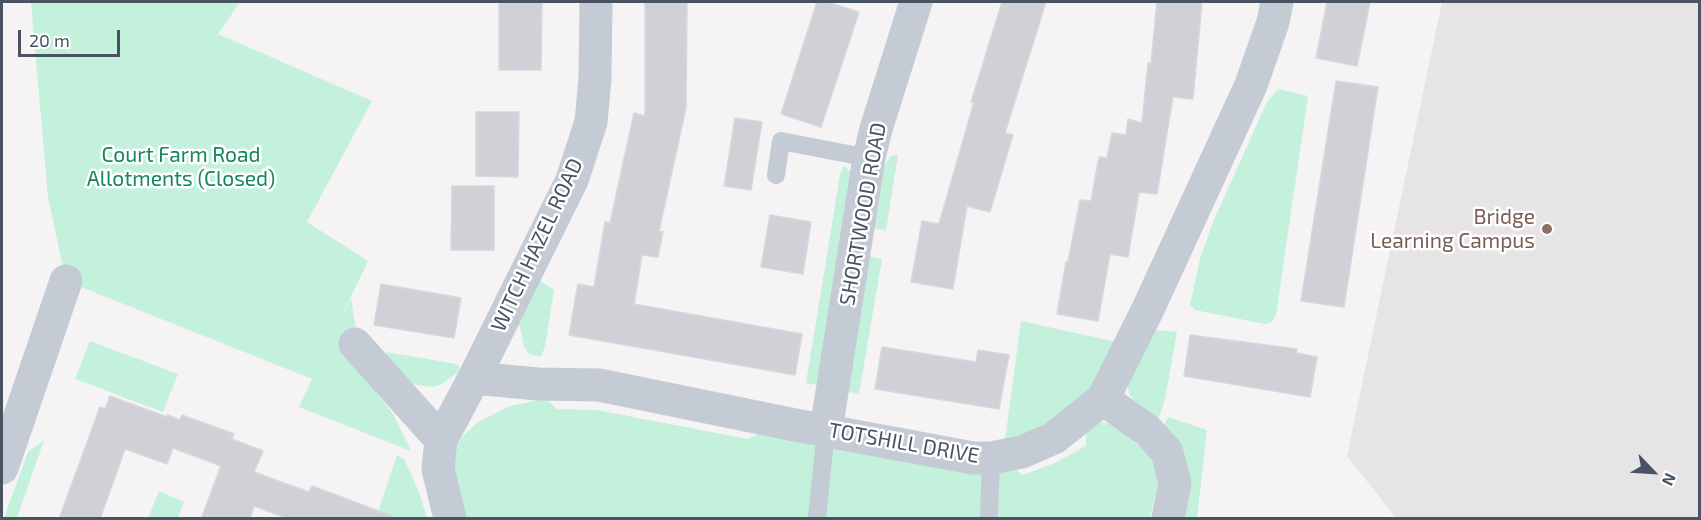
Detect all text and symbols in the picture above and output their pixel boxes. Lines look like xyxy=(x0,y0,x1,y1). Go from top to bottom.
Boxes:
scale bar xyxy=(21,18,123,56)
text: 20 m xyxy=(29,29,70,51)
street label: SHORTWOOD ROAD xyxy=(835,121,891,307)
park label: Court Farm Road Allotments (Closed) xyxy=(87,142,275,192)
street label: WITCH HAZEL ROAD xyxy=(486,154,588,336)
place label: Bridge Learning Campus xyxy=(1370,204,1535,254)
marker: Bridge Learning Campus xyxy=(1540,222,1554,236)
street label: TOTSHILL DRIVE xyxy=(827,417,981,469)
north arrow xyxy=(1623,442,1683,502)
text: N xyxy=(1659,471,1681,489)

